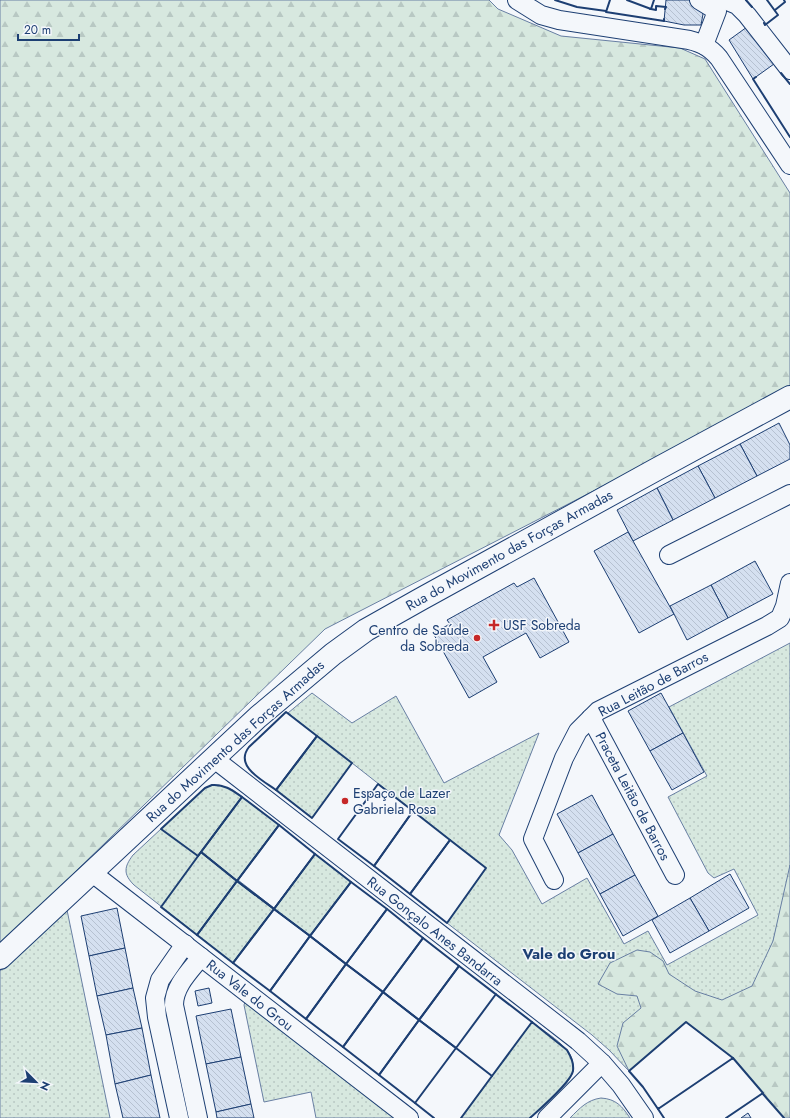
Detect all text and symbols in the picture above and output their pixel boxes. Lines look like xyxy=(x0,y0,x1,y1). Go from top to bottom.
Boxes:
scale bar xyxy=(18,16,79,42)
text: 20 m xyxy=(24,21,51,39)
street label: Rua do Movimento das Forças Armadas xyxy=(402,484,616,615)
place label: USF Sobreda xyxy=(503,615,580,635)
marker: USF Sobreda xyxy=(488,619,500,631)
place label: Centro de Saúde da Sobreda xyxy=(369,620,469,656)
marker: Centro de Saúde da Sobreda xyxy=(472,633,482,643)
street label: Rua Leitão de Barros xyxy=(594,646,712,721)
street label: Rua do Movimento das Forças Armadas xyxy=(141,655,329,827)
street label: Praceta Leitão de Barros xyxy=(591,728,676,864)
place label: Espaço de Lazer Gabriela Rosa xyxy=(353,783,450,819)
marker: Espaço de Lazer Gabriela Rosa xyxy=(340,796,350,806)
street label: Rua Gonçalo Anes Bandarra xyxy=(363,872,507,990)
district label: Vale do Grou xyxy=(522,943,616,965)
street label: Rua Vale do Grou xyxy=(202,955,298,1035)
north arrow xyxy=(16,1062,56,1102)
text: N xyxy=(36,1079,54,1093)

